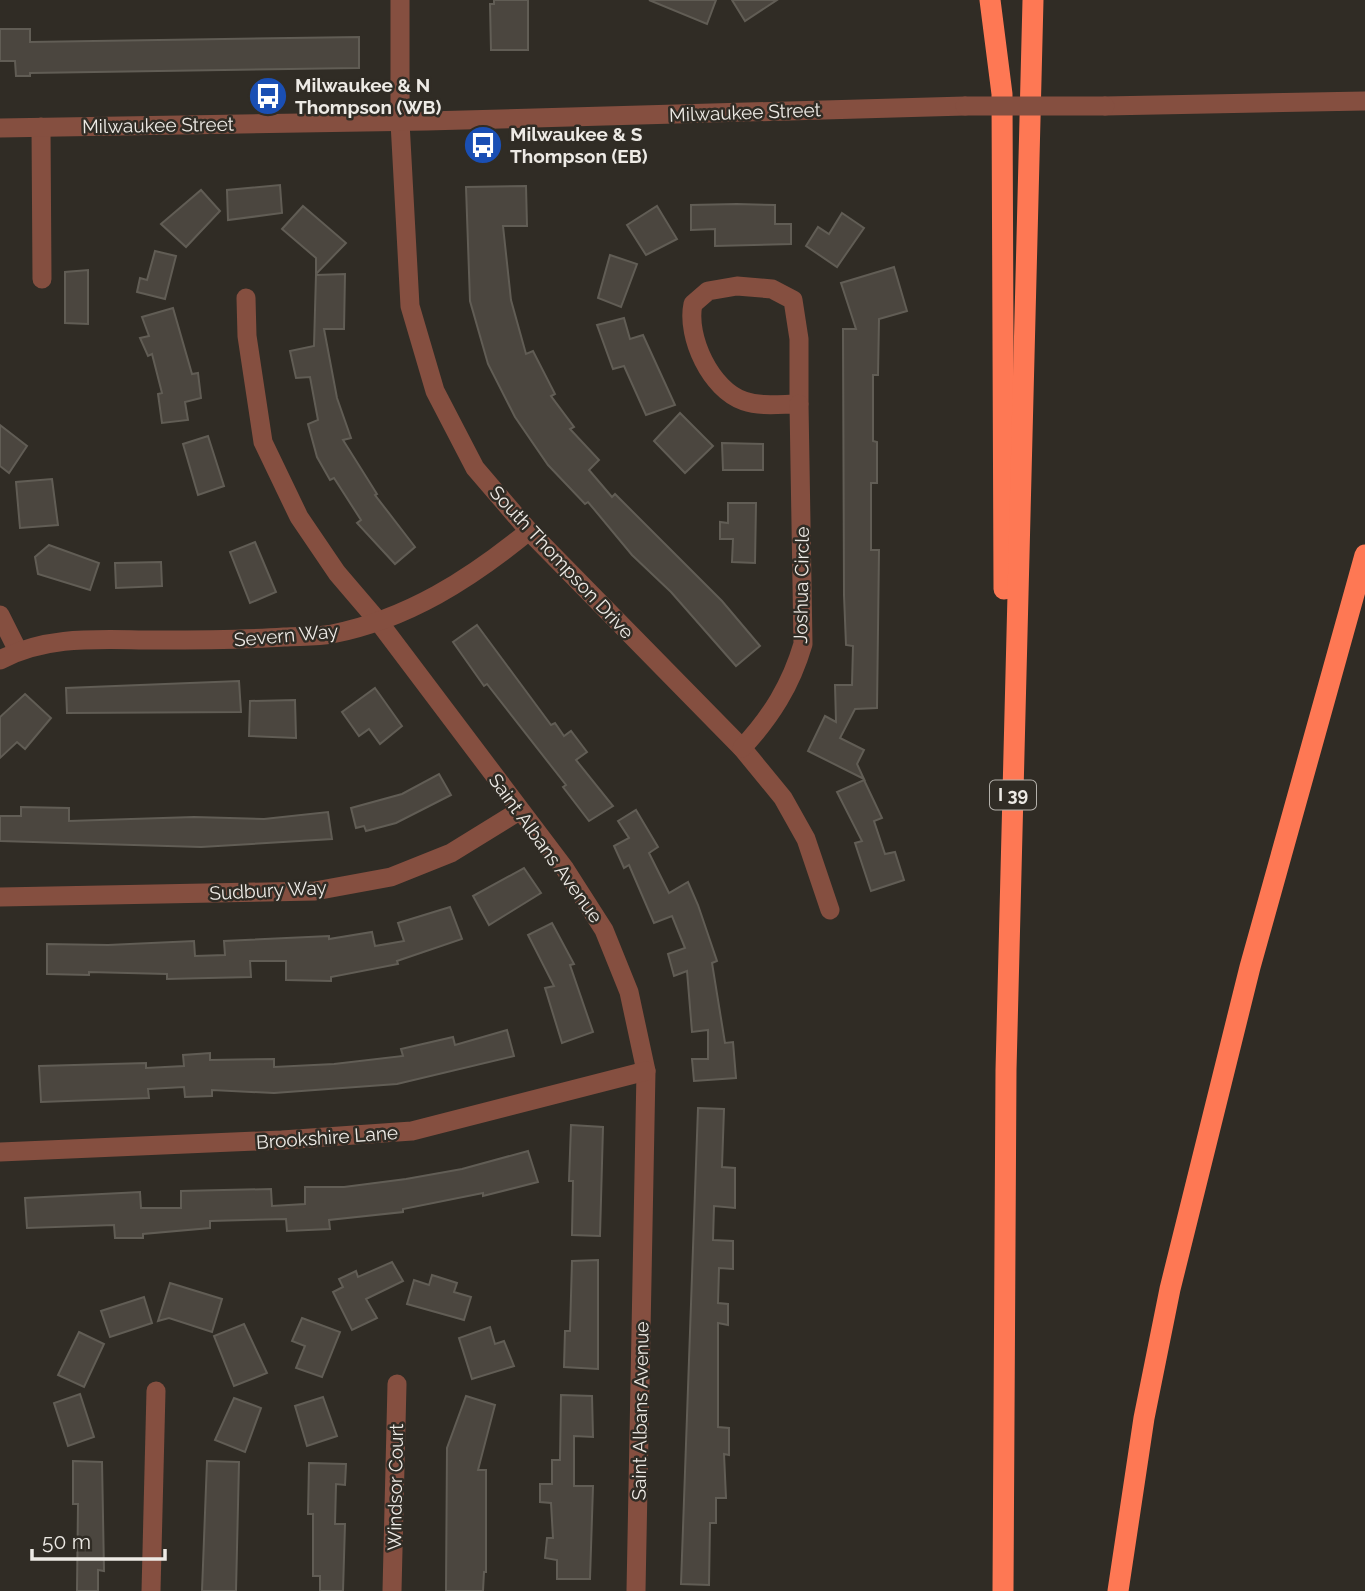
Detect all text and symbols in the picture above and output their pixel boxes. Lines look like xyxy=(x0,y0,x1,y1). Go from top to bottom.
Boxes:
place label: Milwaukee & N Thompson (WB) xyxy=(295,74,442,118)
bus stop icon: Milwaukee & N Thompson (WB) xyxy=(247,75,289,117)
street label: Milwaukee Street xyxy=(669,98,822,126)
street label: Milwaukee Street xyxy=(82,113,235,137)
place label: Milwaukee & S Thompson (EB) xyxy=(510,123,648,167)
bus stop icon: Milwaukee & S Thompson (EB) xyxy=(462,124,504,166)
street label: South Thompson Drive xyxy=(485,481,639,643)
street label: Joshua Circle xyxy=(789,526,813,644)
street label: Severn Way xyxy=(233,619,339,651)
street label: Saint Albans Avenue xyxy=(485,769,607,927)
road number: I 39 xyxy=(990,780,1036,810)
street label: Sudbury Way xyxy=(209,876,327,904)
street label: Brookshire Lane xyxy=(255,1121,399,1153)
street label: Saint Albans Avenue xyxy=(627,1321,653,1501)
street label: Windsor Court xyxy=(383,1423,407,1551)
scale bar xyxy=(32,1518,164,1562)
text: 50 m xyxy=(42,1529,91,1554)

